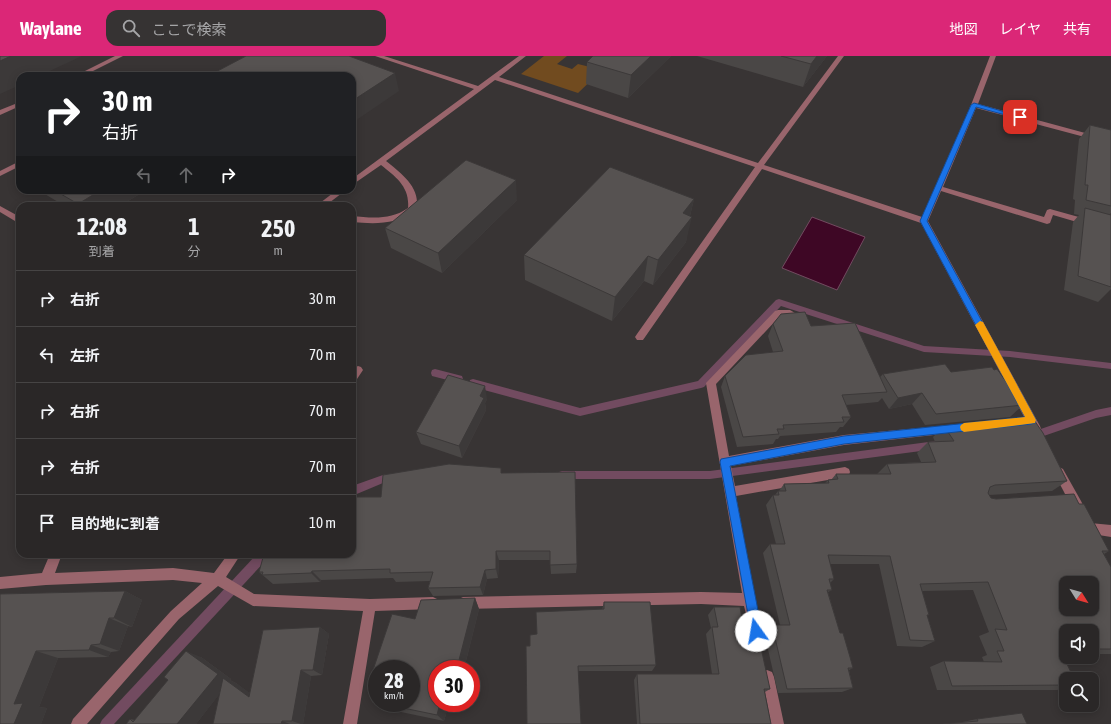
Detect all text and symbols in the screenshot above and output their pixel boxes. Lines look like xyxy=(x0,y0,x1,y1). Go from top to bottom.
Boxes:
search box xyxy=(106,10,386,46)
text: Waylane xyxy=(20,17,82,39)
icon: search xyxy=(120,17,142,39)
text: ここで検索 xyxy=(152,21,227,38)
text: 地図 xyxy=(949,21,977,37)
text: レイヤ xyxy=(999,21,1041,37)
text: 共有 xyxy=(1063,21,1091,37)
text: 30 m xyxy=(102,85,152,117)
icon: right xyxy=(36,88,88,140)
pin xyxy=(1003,100,1037,134)
icon: arrive xyxy=(1009,106,1031,128)
text: 右折 xyxy=(102,122,138,143)
icon: left xyxy=(133,164,155,186)
icon: ahead xyxy=(175,164,197,186)
icon: right xyxy=(217,164,239,186)
text: 12:08 xyxy=(77,213,127,240)
text: 1 xyxy=(188,213,200,240)
text: 250 xyxy=(261,215,295,242)
text: m xyxy=(274,243,283,258)
text: 到着 xyxy=(89,244,115,259)
text: 分 xyxy=(188,244,201,259)
icon: right xyxy=(36,288,58,310)
text: 30 m xyxy=(309,290,336,307)
text: 右折 xyxy=(70,291,100,308)
icon: left xyxy=(36,344,58,366)
text: 70 m xyxy=(309,346,336,363)
text: 左折 xyxy=(70,347,100,364)
icon: right xyxy=(36,400,58,422)
text: 70 m xyxy=(309,402,336,419)
text: 右折 xyxy=(70,403,100,420)
icon: right xyxy=(36,456,58,478)
text: 70 m xyxy=(309,458,336,475)
text: 右折 xyxy=(70,459,100,476)
icon: arrive xyxy=(36,512,58,534)
text: 10 m xyxy=(309,514,336,531)
text: 目的地に到着 xyxy=(70,515,160,532)
north arrow xyxy=(1059,576,1099,616)
map controls xyxy=(1059,576,1099,712)
position arrow xyxy=(735,610,777,652)
button: sound xyxy=(1059,624,1099,664)
speed limit sign: 30 xyxy=(428,660,480,712)
text: 28 xyxy=(385,669,403,692)
button: search xyxy=(1059,672,1099,712)
text: km/h xyxy=(384,690,404,701)

